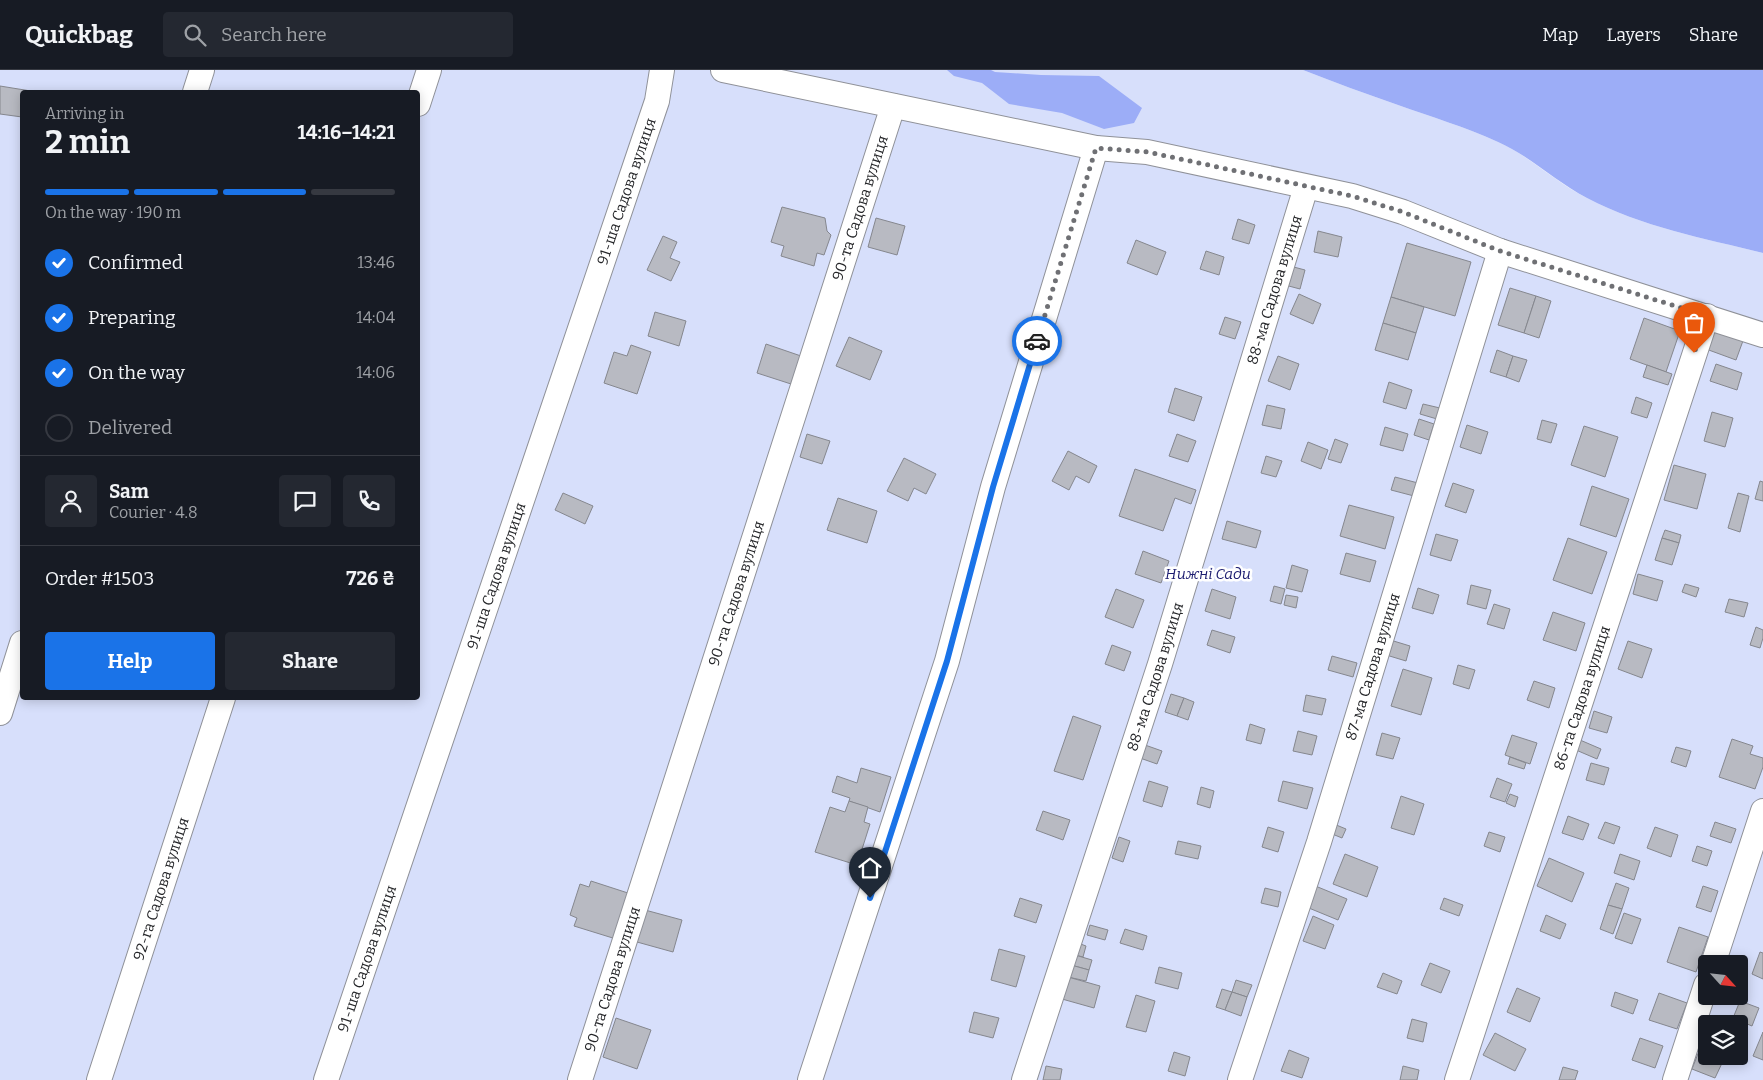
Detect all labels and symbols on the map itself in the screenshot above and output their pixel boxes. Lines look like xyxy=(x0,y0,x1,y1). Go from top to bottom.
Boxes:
street label: 91-ша Садова вулиця xyxy=(593,116,660,267)
street label: 90-та Садова вулиця xyxy=(829,133,892,283)
street label: 88-ма Садова вулиця xyxy=(1243,213,1306,367)
pin xyxy=(1673,302,1715,353)
courier xyxy=(1012,316,1062,366)
street label: 91-ша Садова вулиця xyxy=(463,500,530,652)
street label: 90-та Садова вулиця xyxy=(705,519,768,668)
park label: Нижні Сади xyxy=(1165,565,1251,583)
street label: 87-ма Садова вулиця xyxy=(1342,591,1404,743)
street label: 88-ма Садова вулиця xyxy=(1123,600,1187,753)
street label: 86-та Садова вулиця xyxy=(1550,623,1614,772)
street label: 92-га Садова вулиця xyxy=(129,815,193,963)
pin xyxy=(849,847,891,898)
street label: 91-ша Садова вулиця xyxy=(334,883,400,1035)
street label: 90-та Садова вулиця xyxy=(581,904,644,1054)
north arrow xyxy=(1698,955,1748,1005)

